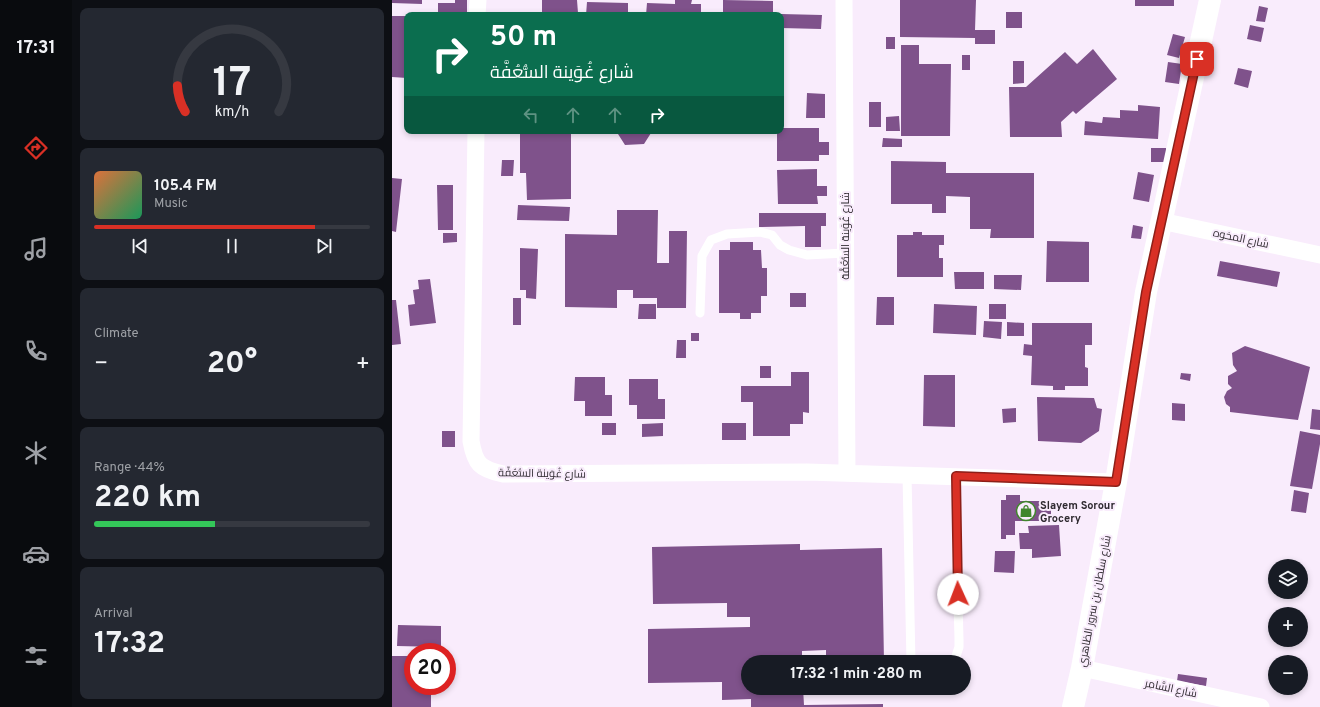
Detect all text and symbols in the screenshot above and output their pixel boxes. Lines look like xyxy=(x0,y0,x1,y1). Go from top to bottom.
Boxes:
text: 50 m xyxy=(490,20,557,56)
icon: right xyxy=(424,28,476,80)
text: 17:31 xyxy=(16,37,56,60)
pin xyxy=(1180,42,1214,76)
icon: arrive xyxy=(1186,48,1208,70)
text: 17 xyxy=(213,58,251,111)
text: شارع غُوَينة السُّعُفَّة xyxy=(490,62,634,85)
text: km/h xyxy=(215,102,249,120)
icon: left xyxy=(520,104,542,126)
icon: ahead xyxy=(562,104,584,126)
icon: ahead xyxy=(604,104,626,126)
icon: right xyxy=(646,104,668,126)
icon: directions xyxy=(22,134,50,162)
text: 105.4 FM xyxy=(154,177,217,196)
street label: شارع غُوَينة السُّعُفَّة xyxy=(839,192,853,280)
text: Music xyxy=(154,196,188,212)
street label: شارع المخوه xyxy=(1212,226,1270,252)
icon: music xyxy=(22,235,50,263)
icon: previous xyxy=(129,235,151,257)
icon: pause xyxy=(221,235,243,257)
icon: next xyxy=(313,235,335,257)
text: Climate xyxy=(94,326,139,342)
icon: phone xyxy=(22,337,50,365)
text: 20° xyxy=(207,346,257,383)
text: − xyxy=(94,351,108,378)
text: + xyxy=(356,351,370,378)
icon: climate xyxy=(22,439,50,467)
text: Range · 44% xyxy=(94,460,165,476)
street label: شارع غُوَينة السُّعُفَّة xyxy=(498,466,586,482)
text: 220 km xyxy=(94,480,201,517)
place label: Slayem Sorour Grocery xyxy=(1040,499,1115,526)
shop icon: Slayem Sorour Grocery xyxy=(1015,500,1037,522)
street label: شارع سلطان بن سرور الظاهري xyxy=(1075,534,1116,669)
icon: car xyxy=(22,540,50,568)
map controls xyxy=(1268,559,1308,695)
button: layers xyxy=(1268,559,1308,599)
position arrow xyxy=(937,573,979,615)
text: Arrival xyxy=(94,606,133,622)
button: + xyxy=(1268,607,1308,647)
text: 17:32 xyxy=(94,626,165,663)
icon: filters xyxy=(22,642,50,670)
speed limit sign: 20 xyxy=(404,643,456,695)
button: − xyxy=(1268,655,1308,695)
text: 17:32 · 1 min · 280 m xyxy=(790,665,922,684)
street label: شارع السَّامِر xyxy=(1142,676,1198,701)

